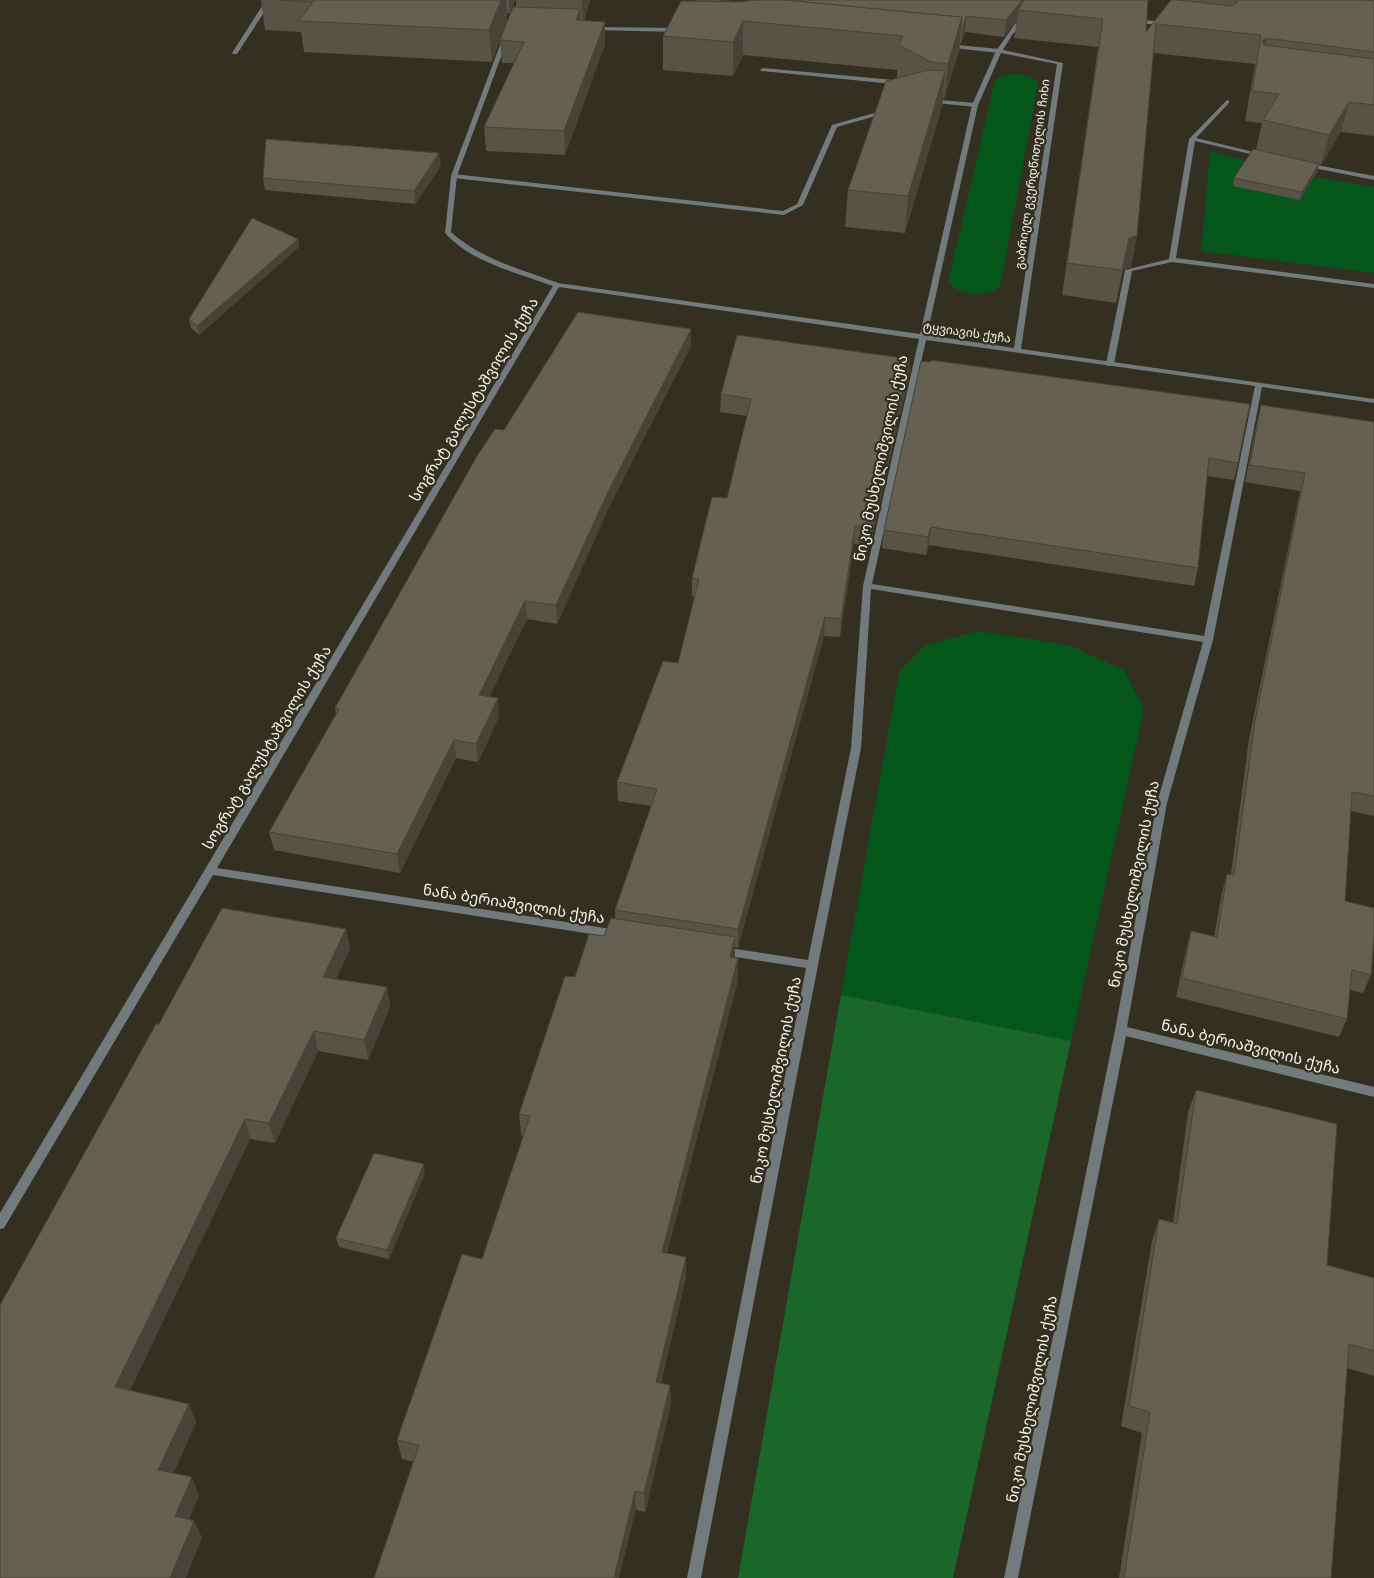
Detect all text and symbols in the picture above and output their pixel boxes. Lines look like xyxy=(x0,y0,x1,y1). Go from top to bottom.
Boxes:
street label: გაბრიელ გვერდწითელის ჩიხი xyxy=(1011,78,1054,270)
street label: სოგრატ გალუსტაშვილის ქუჩა xyxy=(405,294,542,505)
street label: ტყვიავის ქუჩა xyxy=(922,318,1012,346)
street label: ნიკო მუსხელიშვილის ქუჩა xyxy=(849,353,912,563)
street label: სოგრატ გალუსტაშვილის ქუჩა xyxy=(198,642,335,853)
street label: ნიკო მუსხელიშვილის ქუჩა xyxy=(1104,779,1163,989)
street label: ნანა ბერიაშვილის ქუჩა xyxy=(422,880,606,927)
street label: ნიკო მუსხელიშვილის ქუჩა xyxy=(746,975,805,1185)
street label: ნანა ბერიაშვილის ქუჩა xyxy=(1159,1015,1342,1078)
street label: ნიკო მუსხელიშვილის ქუჩა xyxy=(1002,1294,1061,1504)

